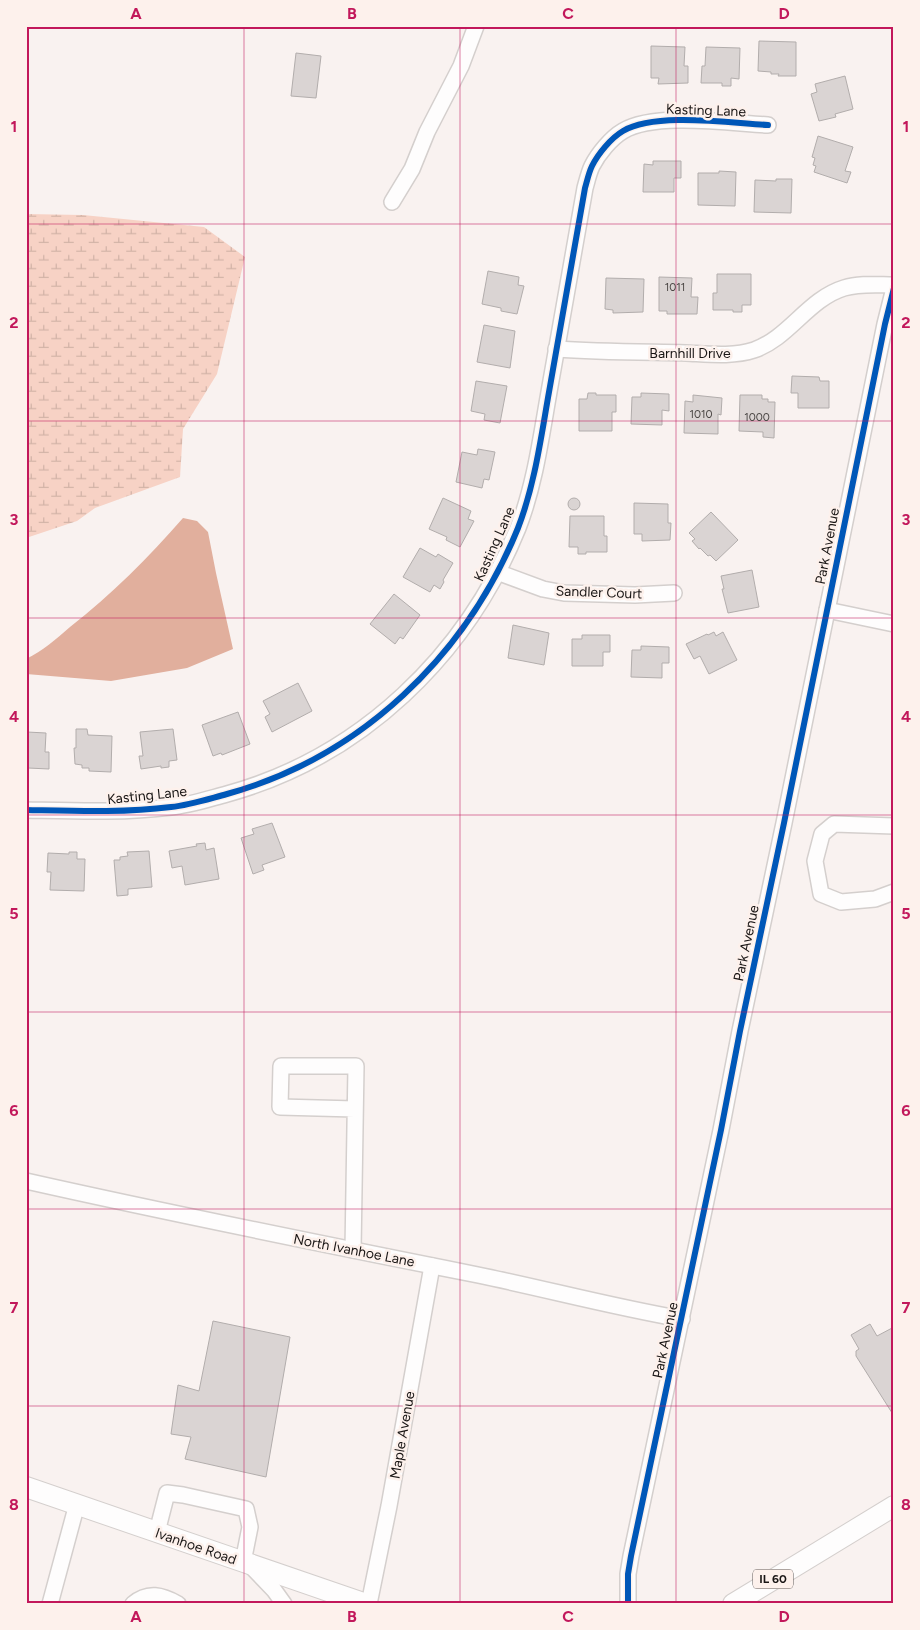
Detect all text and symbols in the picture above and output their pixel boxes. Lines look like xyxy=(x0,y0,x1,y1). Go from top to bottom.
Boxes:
text: A xyxy=(130,4,142,23)
text: B xyxy=(347,4,357,23)
text: C xyxy=(562,4,574,23)
text: D xyxy=(778,4,790,23)
street label: Kasting Lane xyxy=(666,101,747,120)
text: 1 xyxy=(11,117,17,136)
text: 1 xyxy=(903,117,909,136)
house number: 1011 xyxy=(665,281,685,294)
text: 2 xyxy=(9,313,19,332)
text: 2 xyxy=(901,313,911,332)
street label: Barnhill Drive xyxy=(649,345,731,362)
house number: 1010 xyxy=(689,408,713,421)
house number: 1000 xyxy=(744,411,770,424)
street label: Kasting Lane xyxy=(470,504,519,584)
street label: Park Avenue xyxy=(812,506,843,586)
text: 3 xyxy=(10,510,19,529)
text: 3 xyxy=(902,510,911,529)
street label: Sandler Court xyxy=(555,582,643,603)
text: 4 xyxy=(9,707,19,726)
text: 4 xyxy=(901,707,911,726)
street label: Kasting Lane xyxy=(106,783,188,808)
street label: Park Avenue xyxy=(730,903,763,983)
text: 5 xyxy=(9,904,19,923)
text: 5 xyxy=(901,904,911,923)
text: 6 xyxy=(9,1101,19,1120)
text: 6 xyxy=(901,1101,911,1120)
street label: North Ivanhoe Lane xyxy=(292,1230,416,1271)
text: 7 xyxy=(10,1298,19,1317)
text: 7 xyxy=(902,1298,911,1317)
street label: Park Avenue xyxy=(649,1300,682,1380)
street label: Maple Avenue xyxy=(386,1390,419,1480)
text: 8 xyxy=(9,1495,19,1514)
text: 8 xyxy=(901,1495,911,1514)
street label: Ivanhoe Road xyxy=(153,1525,239,1568)
road number: IL 60 xyxy=(753,1570,793,1588)
text: A xyxy=(130,1607,142,1626)
text: B xyxy=(347,1607,357,1626)
text: C xyxy=(562,1607,574,1626)
text: D xyxy=(778,1607,790,1626)

